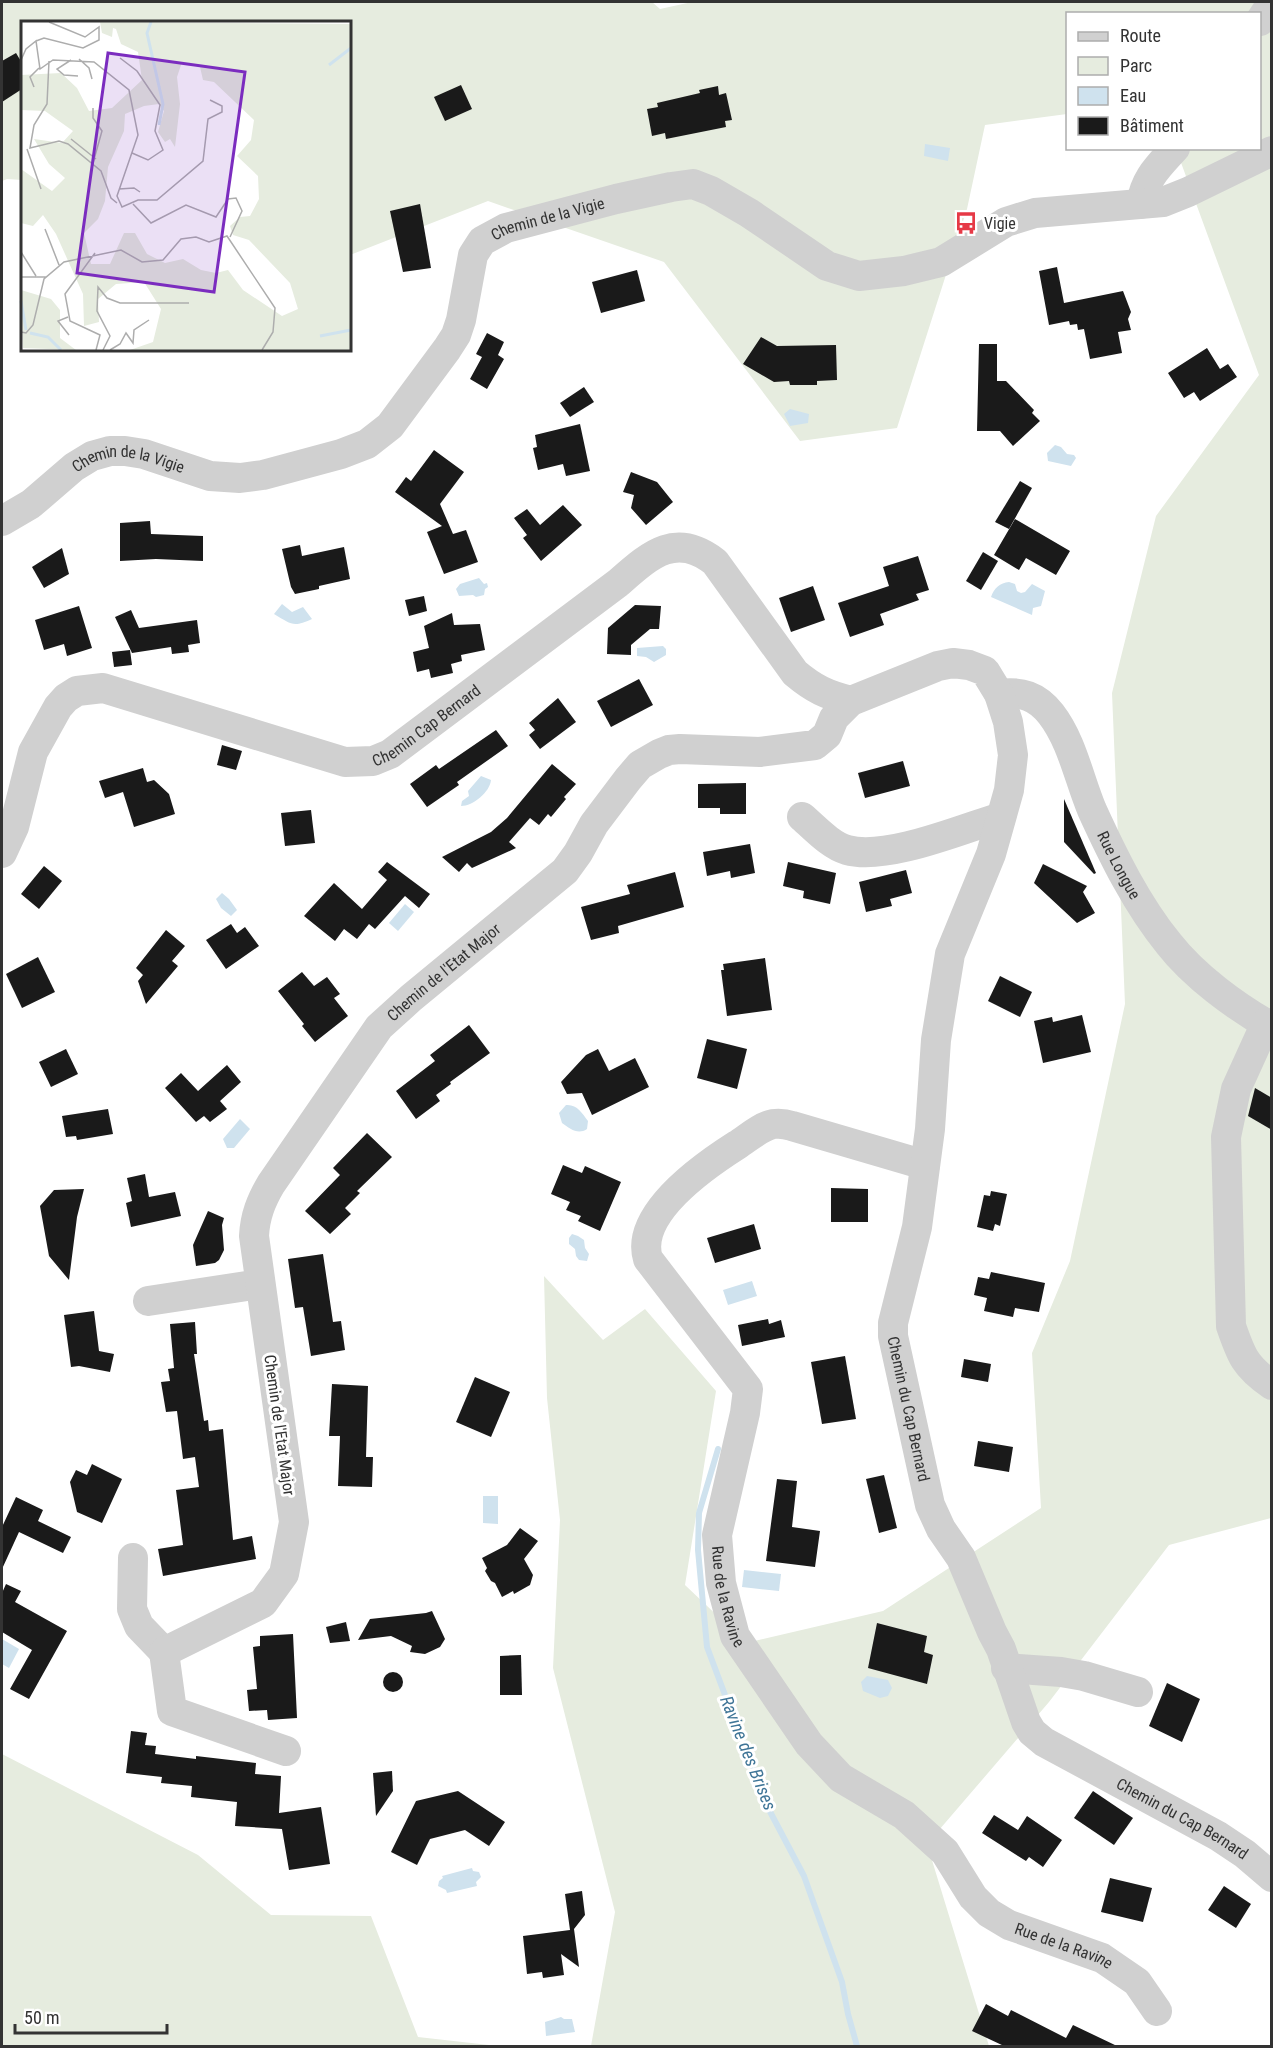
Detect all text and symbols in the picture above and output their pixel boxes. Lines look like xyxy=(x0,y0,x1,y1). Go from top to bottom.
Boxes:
legend xyxy=(1066,12,1261,150)
inset map xyxy=(21,21,351,351)
text: Route xyxy=(1120,25,1161,46)
text: Parc xyxy=(1120,55,1152,76)
text: Eau xyxy=(1120,85,1146,106)
text: Bâtiment xyxy=(1120,115,1184,136)
street label: Chemin de la Vigie xyxy=(488,193,607,244)
bus stop icon: Vigie xyxy=(953,210,979,236)
place label: Vigie xyxy=(984,214,1016,233)
street label: Chemin de la Vigie xyxy=(68,442,187,477)
street label: Chemin Cap Bernard xyxy=(369,681,484,770)
street label: Rue Longue xyxy=(1093,828,1144,903)
street label: Chemin de l'Etat Major xyxy=(383,919,504,1025)
street label: Chemin du Cap Bernard xyxy=(883,1335,934,1483)
street label: Chemin de l'Etat Major xyxy=(260,1353,299,1497)
street label: Rue de la Ravine xyxy=(708,1545,749,1651)
water label: Ravine des Brises xyxy=(716,1693,781,1813)
street label: Chemin du Cap Bernard xyxy=(1113,1774,1252,1863)
street label: Rue de la Ravine xyxy=(1012,1919,1117,1973)
scale bar xyxy=(15,1997,166,2035)
text: 50 m xyxy=(24,2007,59,2028)

